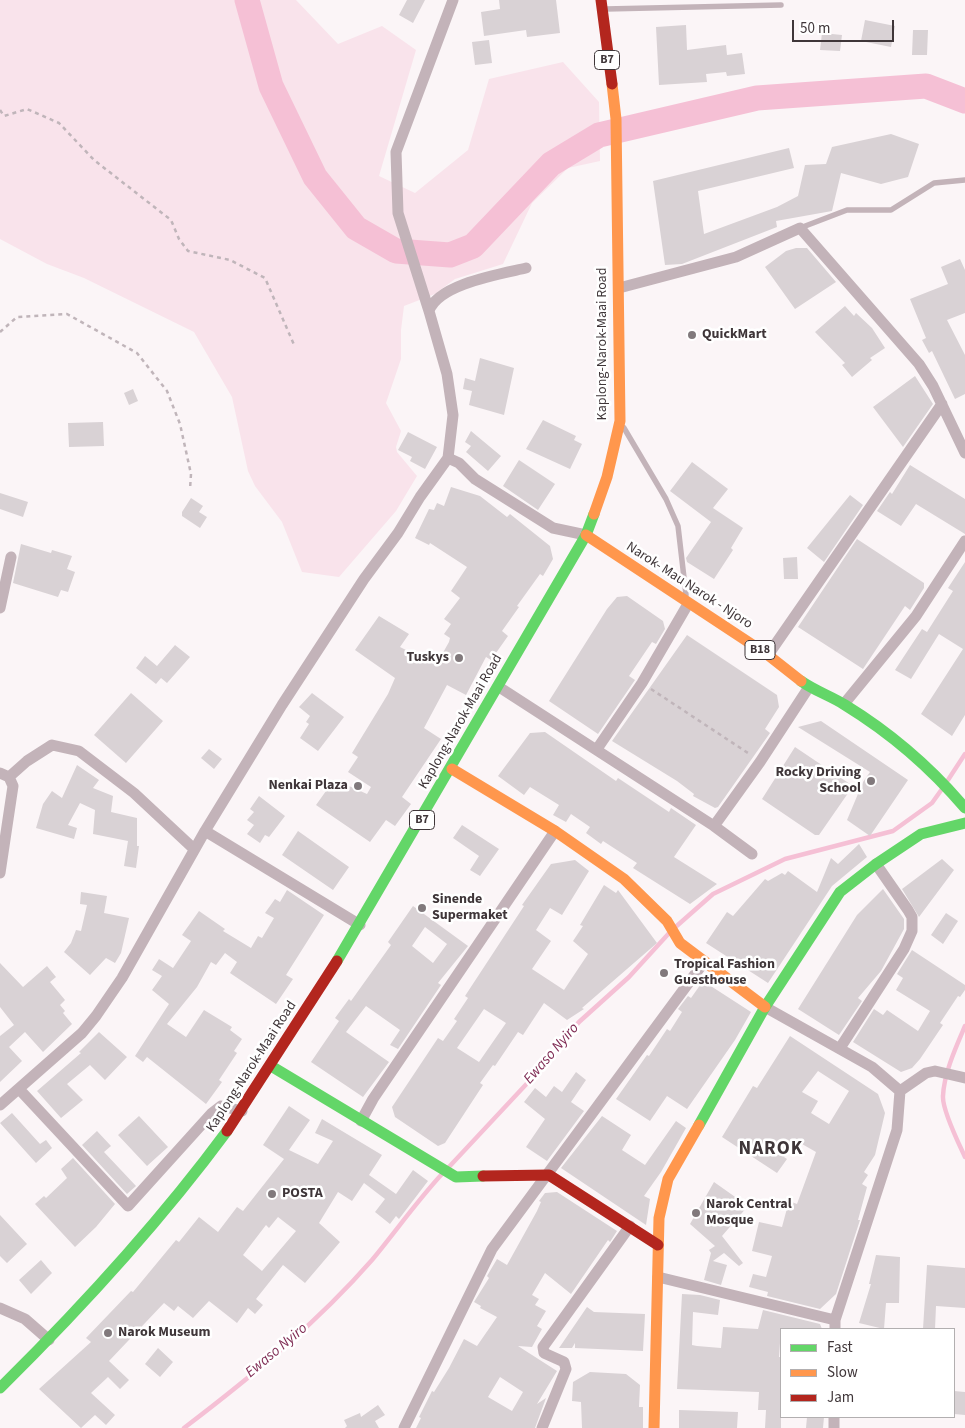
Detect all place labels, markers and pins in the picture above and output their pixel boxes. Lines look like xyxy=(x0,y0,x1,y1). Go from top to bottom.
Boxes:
place label: QuickMart xyxy=(702,327,767,343)
marker: QuickMart xyxy=(686,329,698,341)
place label: Tuskys xyxy=(406,650,449,666)
marker: Tuskys xyxy=(453,652,465,664)
place label: Rocky Driving School xyxy=(775,765,861,798)
marker: Rocky Driving School xyxy=(865,775,877,787)
place label: Nenkai Plaza xyxy=(269,778,348,794)
marker: Nenkai Plaza xyxy=(352,780,364,792)
place label: Sinende Supermaket xyxy=(432,892,508,924)
marker: Sinende Supermaket xyxy=(416,902,428,914)
place label: Tropical Fashion Guesthouse xyxy=(674,957,775,990)
marker: Tropical Fashion Guesthouse xyxy=(658,967,670,979)
place label: POSTA xyxy=(282,1186,323,1202)
marker: POSTA xyxy=(266,1188,278,1200)
place label: Narok Central Mosque xyxy=(706,1197,792,1230)
marker: Narok Central Mosque xyxy=(690,1207,702,1219)
place label: Narok Museum xyxy=(118,1325,210,1341)
marker: Narok Museum xyxy=(102,1327,114,1339)

